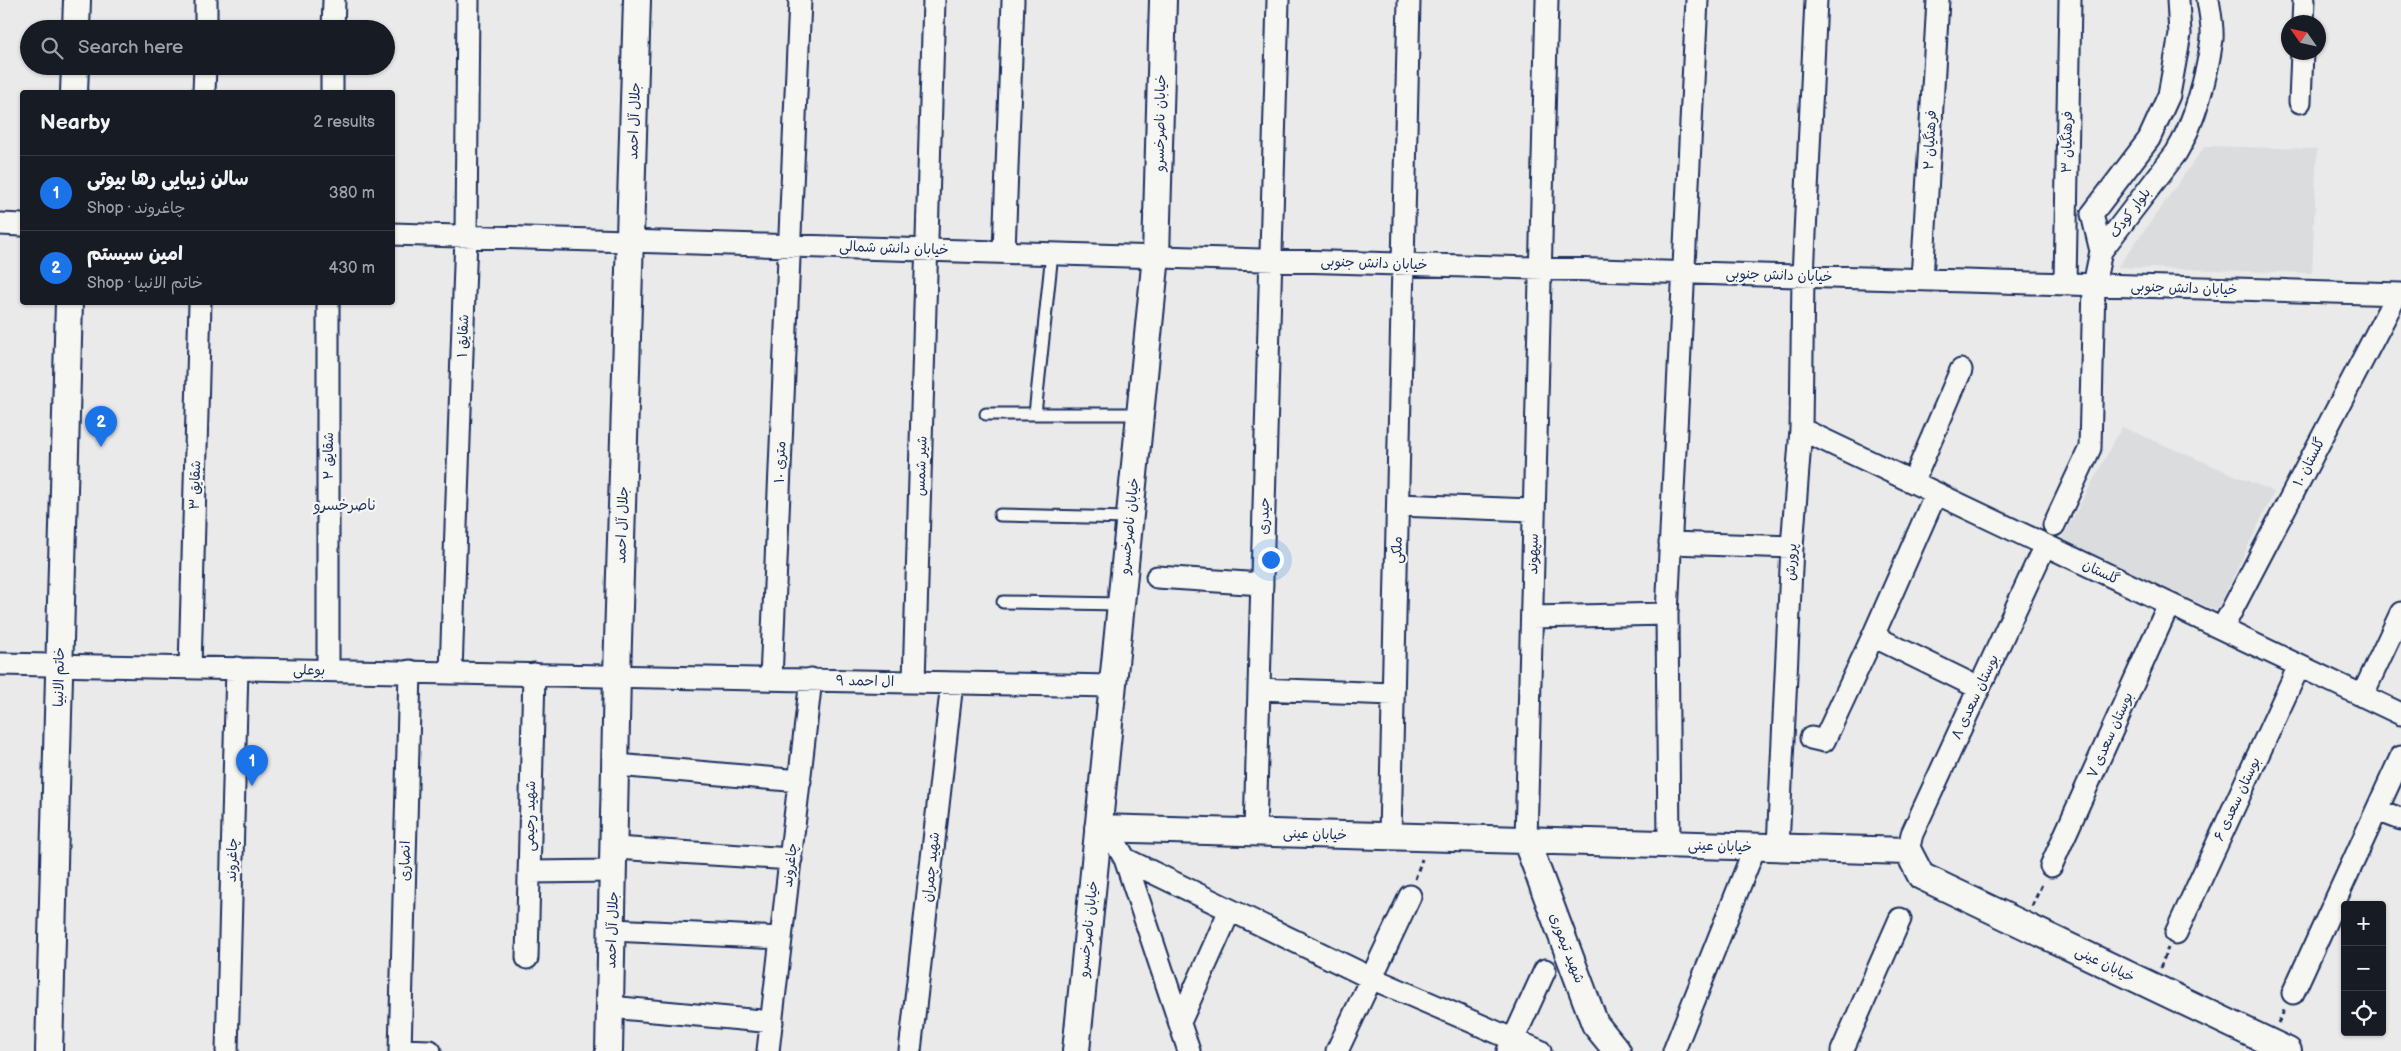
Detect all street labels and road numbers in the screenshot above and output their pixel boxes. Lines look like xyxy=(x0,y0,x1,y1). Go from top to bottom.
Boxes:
street label: خیابان ناصرخسرو xyxy=(1151,74,1170,173)
street label: جلال آل احمد xyxy=(624,82,644,160)
street label: فرهنگیان ۲ xyxy=(1920,110,1940,170)
street label: فرهنگیان ۳ xyxy=(2058,111,2076,173)
street label: بلوار کودک xyxy=(2106,184,2154,242)
street label: خیابان دانش شمالی xyxy=(839,238,949,258)
street label: خیابان دانش جنوبی xyxy=(1320,253,1428,274)
street label: خیابان دانش جنوبی xyxy=(1725,265,1833,286)
street label: خیابان دانش جنوبی xyxy=(2130,278,2238,299)
street label: شقایق ۱ xyxy=(454,314,472,358)
street label: شقایق ۲ xyxy=(320,432,337,480)
street label: گلستان ۱۰ xyxy=(2289,435,2329,489)
street label: شیر شمس xyxy=(911,436,931,496)
street label: ۱۰ متری xyxy=(771,441,789,483)
street label: شقایق ۳ xyxy=(186,460,204,510)
street label: خیابان ناصرخسرو xyxy=(1115,477,1144,576)
street label: جلال آل احمد xyxy=(612,486,632,564)
street label: حیدری xyxy=(1255,497,1273,535)
street label: سپهوند xyxy=(1524,533,1543,575)
street label: ملکی xyxy=(1388,536,1406,564)
street label: پرورش xyxy=(1782,543,1801,581)
street label: گلستان xyxy=(2080,556,2122,588)
street label: خاتم الانبیا xyxy=(50,647,70,707)
street label: بوستان سعدی ۸ xyxy=(1948,652,2002,742)
street label: بوعلی xyxy=(293,661,325,679)
street label: ال احمد ۹ xyxy=(836,672,894,690)
street label: بوستان سعدی ۷ xyxy=(2083,689,2137,781)
street label: بوستان سعدی ۶ xyxy=(2210,754,2264,844)
street label: شهید رحیمی xyxy=(521,780,539,852)
street label: خیابان عینی xyxy=(1283,824,1347,844)
street label: شهید چمران xyxy=(919,831,944,903)
street label: خیابان عینی xyxy=(1688,836,1752,856)
street label: چاغروند xyxy=(223,837,242,883)
street label: انصاری xyxy=(396,841,414,881)
street label: چاغروند xyxy=(779,842,802,888)
street label: خیابان ناصرخسرو xyxy=(1074,880,1103,979)
street label: جلال آل احمد xyxy=(602,891,622,969)
street label: شهید تیموری xyxy=(1546,911,1588,985)
street label: خیابان عینی xyxy=(2072,942,2138,986)

